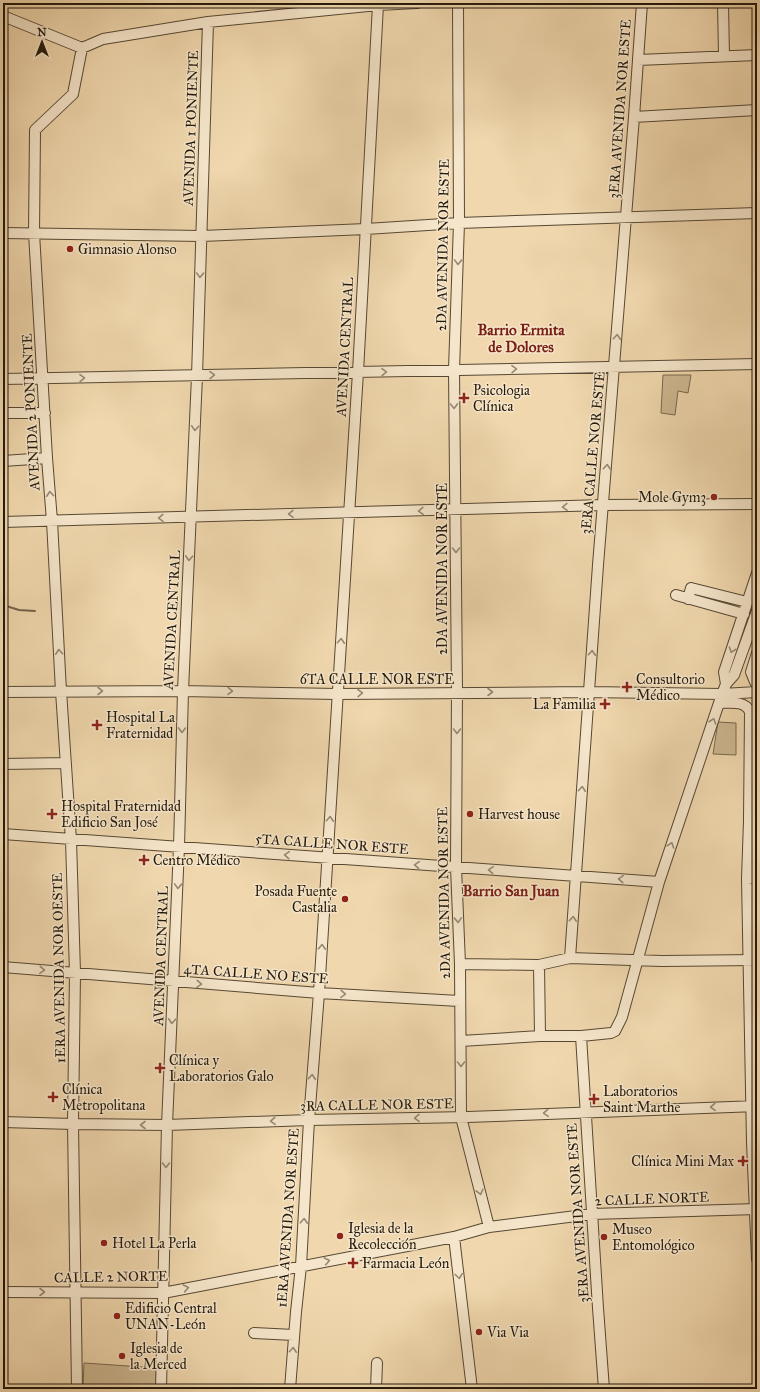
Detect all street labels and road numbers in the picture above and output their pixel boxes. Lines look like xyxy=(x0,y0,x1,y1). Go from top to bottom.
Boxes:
street label: 3ERA AVENIDA NOR ESTE xyxy=(605,19,635,199)
street label: AVENIDA 1 PONIENTE xyxy=(180,50,202,207)
street label: 2DA AVENIDA NOR ESTE xyxy=(433,159,453,331)
street label: AVENIDA CENTRAL xyxy=(333,276,357,418)
street label: AVENIDA 2 PONIENTE xyxy=(18,333,44,492)
street label: 3ERA CALLE NOR ESTE xyxy=(577,371,609,535)
street label: 2DA AVENIDA NOR ESTE xyxy=(434,483,451,655)
street label: AVENIDA CENTRAL xyxy=(160,549,184,691)
street label: 6TA CALLE NOR ESTE xyxy=(300,671,454,688)
street label: 2DA AVENIDA NOR ESTE xyxy=(434,807,454,979)
street label: 5TA CALLE NOR ESTE xyxy=(255,830,409,858)
street label: 1ERA AVENIDA NOR OESTE xyxy=(49,873,69,1063)
street label: AVENIDA CENTRAL xyxy=(150,885,172,1027)
street label: 4TA CALLE NO ESTE xyxy=(183,960,329,988)
street label: 3RA CALLE NOR ESTE xyxy=(300,1095,454,1115)
street label: 3ERA AVENIDA NOR ESTE xyxy=(563,1123,593,1303)
street label: 1ERA AVENIDA NOR ESTE xyxy=(273,1128,303,1308)
street label: 2 CALLE NORTE xyxy=(595,1189,709,1209)
street label: CALLE 2 NORTE xyxy=(54,1268,168,1286)

